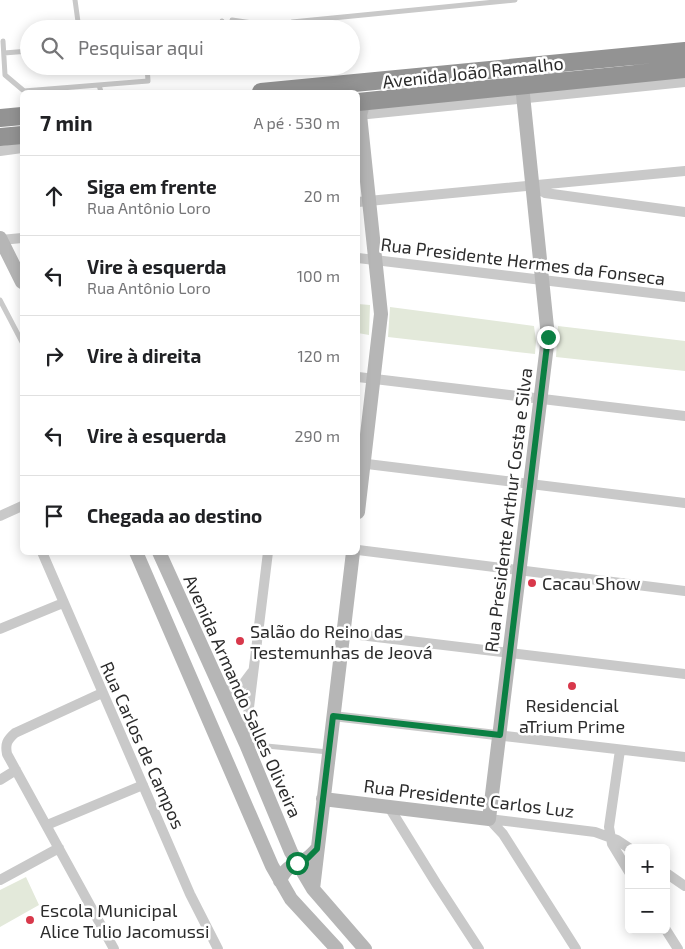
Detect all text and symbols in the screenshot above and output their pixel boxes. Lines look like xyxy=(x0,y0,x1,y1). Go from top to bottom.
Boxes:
search box xyxy=(20,20,360,75)
icon: search xyxy=(38,34,66,62)
text: Pesquisar aqui xyxy=(78,36,204,59)
street label: Avenida João Ramalho xyxy=(381,52,565,92)
text: 7 min xyxy=(40,110,93,135)
text: A pé · 530 m xyxy=(253,113,340,132)
text: Siga em frente xyxy=(87,175,217,198)
icon: ahead xyxy=(40,182,68,210)
text: 20 m xyxy=(304,186,340,205)
text: Rua Antônio Loro xyxy=(87,198,211,217)
street label: Rua Presidente Hermes da Fonseca xyxy=(380,233,666,289)
text: Vire à esquerda xyxy=(87,255,226,278)
icon: left xyxy=(40,262,68,290)
text: 100 m xyxy=(297,266,340,285)
text: Rua Antônio Loro xyxy=(87,278,211,297)
route end xyxy=(537,326,560,349)
icon: right xyxy=(40,342,68,370)
text: Vire à direita xyxy=(87,344,201,367)
text: 120 m xyxy=(297,346,340,365)
street label: Rua Presidente Arthur Costa e Silva xyxy=(480,367,536,653)
icon: left xyxy=(40,422,68,450)
text: Vire à esquerda xyxy=(87,424,226,447)
text: 290 m xyxy=(295,426,340,445)
icon: arrive xyxy=(40,502,68,530)
text: Chegada ao destino xyxy=(87,504,262,527)
street label: Avenida Armando Salles Oliveira xyxy=(179,571,307,821)
place label: Cacau Show xyxy=(542,572,641,594)
marker: Cacau Show xyxy=(526,577,538,589)
place label: Salão do Reino das Testemunhas de Jeová xyxy=(250,620,433,663)
marker: Salão do Reino das Testemunhas de Jeová xyxy=(234,635,246,647)
street label: Rua Carlos de Campos xyxy=(96,658,190,832)
marker: Residencial aTrium Prime xyxy=(566,680,578,692)
place label: Residencial aTrium Prime xyxy=(519,694,625,737)
street label: Rua Presidente Carlos Luz xyxy=(362,774,576,822)
map controls xyxy=(625,844,670,934)
button: + xyxy=(625,844,670,889)
route start xyxy=(286,852,309,875)
button: − xyxy=(625,889,670,934)
place label: Escola Municipal Alice Tulio Jacomussi xyxy=(40,899,209,942)
marker: Escola Municipal Alice Tulio Jacomussi xyxy=(24,914,36,926)

